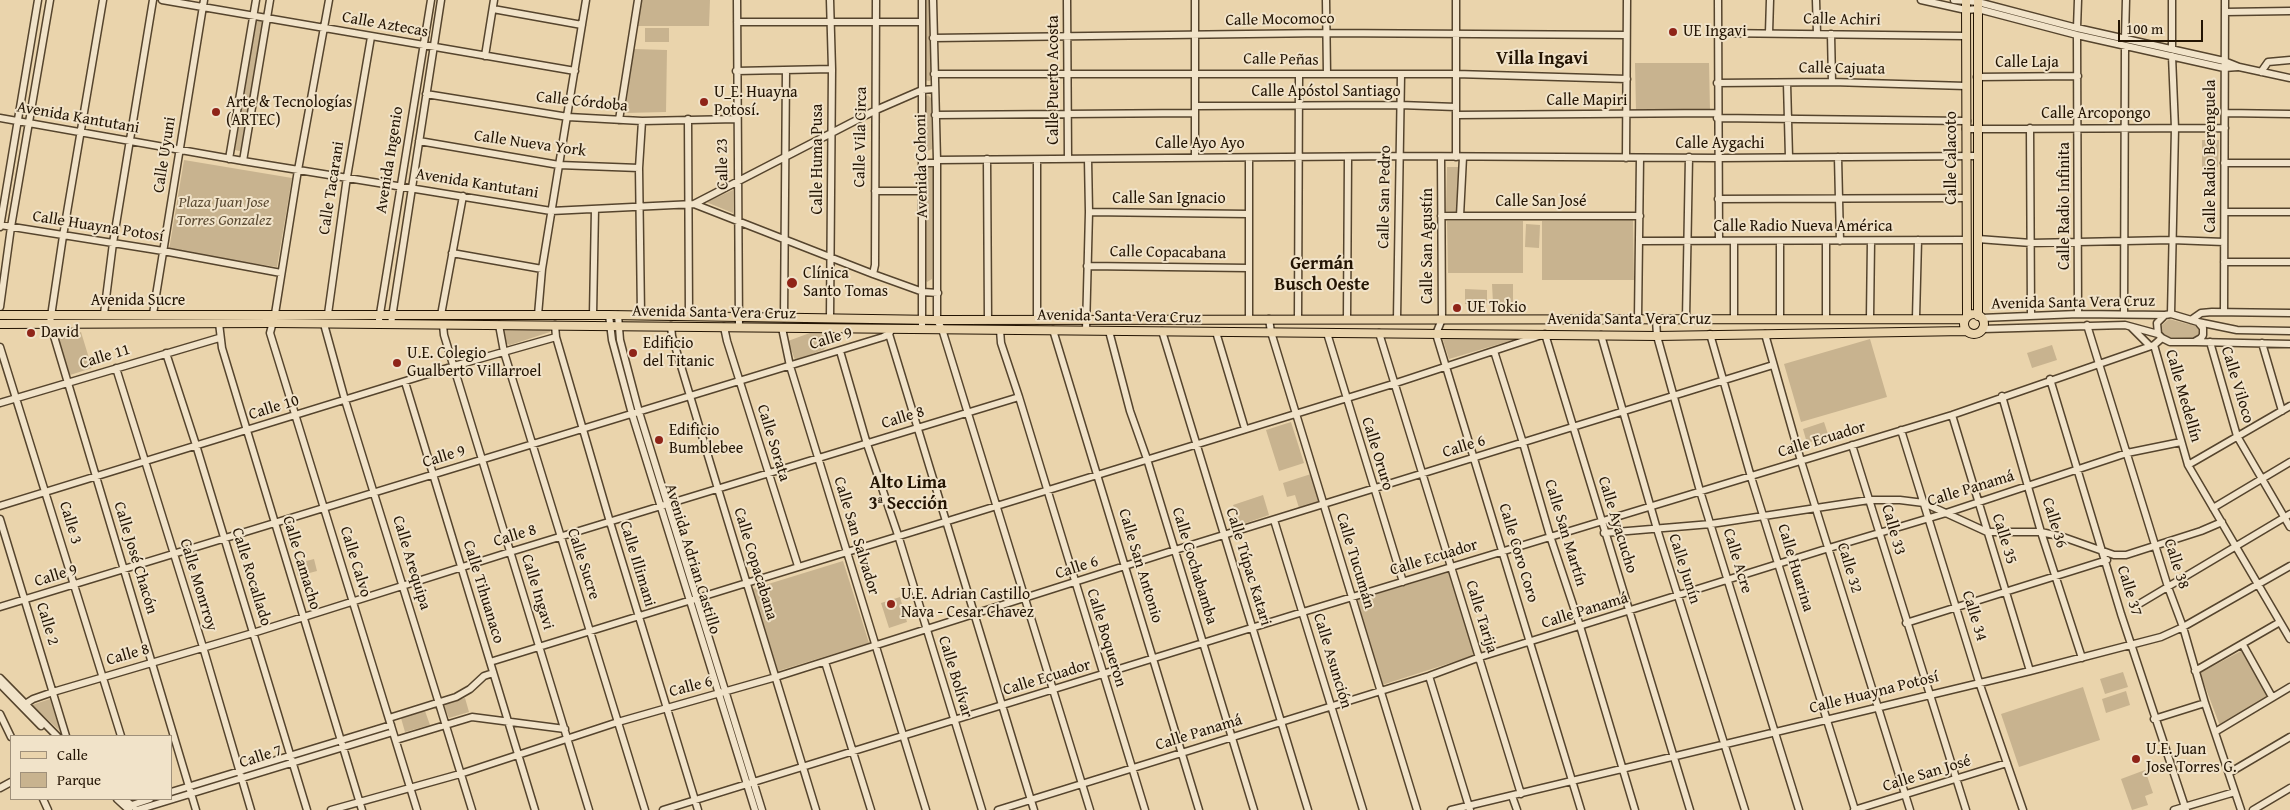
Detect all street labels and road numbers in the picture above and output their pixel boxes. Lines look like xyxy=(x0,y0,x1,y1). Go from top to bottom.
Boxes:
street label: Calle Aztecas xyxy=(340,8,430,42)
street label: Calle Mocomoco xyxy=(1225,9,1335,31)
street label: Calle Achiri xyxy=(1803,10,1881,30)
street label: Calle Puerto Acosta xyxy=(1044,15,1064,145)
street label: Calle Peñas xyxy=(1243,50,1319,70)
street label: Calle Laja xyxy=(1995,53,2059,73)
street label: Calle Cajuata xyxy=(1799,59,1885,79)
street label: Calle Radio Berenguela xyxy=(2201,79,2221,233)
street label: Calle Apóstol Santiago xyxy=(1251,82,1401,102)
street label: Calle Vila Circa xyxy=(851,86,871,188)
street label: Calle Córdoba xyxy=(535,88,629,116)
street label: Calle Mapiri xyxy=(1546,91,1628,111)
street label: Avenida Kantutani xyxy=(15,98,141,138)
street label: Calle Huma Pusa xyxy=(808,104,828,214)
street label: Calle Arcopongo xyxy=(2041,104,2151,124)
street label: Avenida Ingenio xyxy=(372,105,408,215)
street label: Calle Calacoto xyxy=(1942,111,1962,205)
street label: Avenida Cohoni xyxy=(911,114,933,218)
street label: Calle Uyuni xyxy=(150,116,180,194)
street label: Calle Nueva York xyxy=(473,127,587,161)
street label: Calle Ayo Ayo xyxy=(1155,134,1245,154)
street label: Calle Aygachi xyxy=(1675,134,1765,154)
street label: Calle 23 xyxy=(713,138,733,190)
street label: Calle Tacarani xyxy=(315,140,349,236)
street label: Calle Radio Infinita xyxy=(2055,142,2075,270)
street label: Calle San Pedro xyxy=(1374,145,1396,249)
street label: Avenida Kantutani xyxy=(414,165,540,203)
street label: Calle San Agustín xyxy=(1418,188,1438,304)
street label: Calle San Ignacio xyxy=(1112,189,1226,209)
street label: Calle San José xyxy=(1495,192,1587,212)
street label: Calle Huayna Potosí xyxy=(31,207,165,247)
street label: Calle Radio Nueva América xyxy=(1713,217,1893,237)
street label: Calle Copacabana xyxy=(1110,242,1226,264)
street label: Avenida Sucre xyxy=(91,291,185,311)
street label: Avenida Santa Vera Cruz xyxy=(1991,292,2155,314)
street label: Avenida Santa Vera Cruz xyxy=(632,302,796,324)
street label: Avenida Santa Vera Cruz xyxy=(1037,306,1201,328)
street label: Avenida Santa Vera Cruz xyxy=(1547,310,1711,330)
street label: Calle 9 xyxy=(807,323,855,355)
street label: Calle 11 xyxy=(77,340,133,374)
street label: Calle Viloco xyxy=(2216,344,2258,426)
street label: Calle Medellín xyxy=(2161,347,2205,445)
street label: Calle 10 xyxy=(246,391,302,425)
street label: Calle Sorata xyxy=(752,402,794,484)
street label: Calle 8 xyxy=(879,402,927,434)
street label: Calle Oruro xyxy=(1357,415,1397,493)
street label: Calle Ecuador xyxy=(1776,418,1868,462)
street label: Calle 6 xyxy=(1440,431,1488,463)
street label: Calle 9 xyxy=(420,441,468,473)
street label: Calle Panamá xyxy=(1925,467,2017,511)
street label: Calle Ayacucho xyxy=(1593,474,1641,576)
street label: Calle San Salvador xyxy=(829,475,883,597)
street label: Calle San Martín xyxy=(1540,477,1590,589)
street label: Avenida Adrian Castillo xyxy=(660,481,724,637)
street label: Calle 36 xyxy=(2037,495,2071,551)
street label: Calle 3 xyxy=(54,499,86,547)
street label: Calle José Chacón xyxy=(109,500,161,616)
street label: Calle Coro Coro xyxy=(1494,501,1542,605)
street label: Calle 33 xyxy=(1877,503,1909,557)
street label: Calle Cochabamba xyxy=(1167,505,1221,627)
street label: Calle Copacabana xyxy=(729,506,781,622)
street label: Calle Túpac Katari xyxy=(1221,506,1275,628)
street label: Calle San Antonio xyxy=(1114,507,1166,625)
street label: Calle Tucumán xyxy=(1331,511,1379,611)
street label: Calle 35 xyxy=(1987,511,2021,567)
street label: Calle Camacho xyxy=(278,514,324,612)
street label: Calle Arequipa xyxy=(388,514,434,612)
street label: Calle Illimani xyxy=(615,519,659,609)
street label: Calle 8 xyxy=(491,520,539,552)
street label: Calle Huarina xyxy=(1773,522,1817,614)
street label: Calle Calvo xyxy=(335,524,375,600)
street label: Calle Rocallado xyxy=(227,526,275,628)
street label: Calle Sucre xyxy=(562,526,604,602)
street label: Calle Acre xyxy=(1718,526,1756,596)
street label: Calle Junín xyxy=(1664,532,1704,606)
street label: Calle Monrroy xyxy=(175,536,221,634)
street label: Calle Ecuador xyxy=(1388,536,1480,580)
street label: Calle 38 xyxy=(2159,536,2193,592)
street label: Calle Tihuanaco xyxy=(458,538,508,646)
street label: Calle 32 xyxy=(1832,540,1866,596)
street label: Calle Ingavi xyxy=(516,552,558,632)
street label: Calle 6 xyxy=(1053,552,1101,584)
street label: Calle 9 xyxy=(32,560,80,592)
street label: Calle 37 xyxy=(2112,563,2146,619)
street label: Calle Tarija xyxy=(1461,578,1501,656)
street label: Calle Boqueron xyxy=(1082,587,1130,689)
street label: Calle 34 xyxy=(1957,588,1991,644)
street label: Calle Panamá xyxy=(1539,589,1631,633)
street label: Calle 2 xyxy=(31,600,63,648)
street label: Calle Asunción xyxy=(1308,611,1356,711)
street label: Calle Bolívar xyxy=(933,634,977,720)
street label: Calle 8 xyxy=(104,640,152,670)
street label: Calle Ecuador xyxy=(1001,656,1093,700)
street label: Calle Huayna Potosí xyxy=(1807,668,1941,718)
street label: Calle 6 xyxy=(667,672,715,702)
street label: Calle Panamá xyxy=(1153,711,1245,755)
street label: Calle 7 xyxy=(237,741,285,773)
street label: Calle San José xyxy=(1881,751,1973,797)

